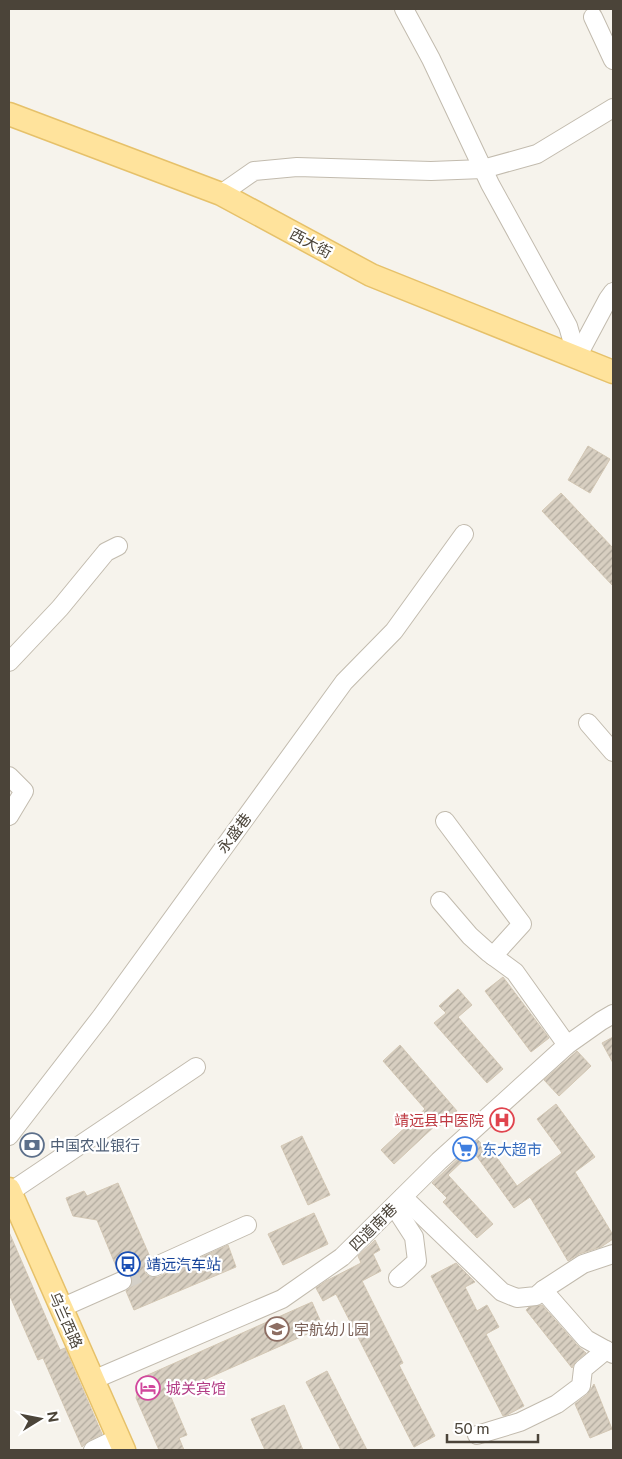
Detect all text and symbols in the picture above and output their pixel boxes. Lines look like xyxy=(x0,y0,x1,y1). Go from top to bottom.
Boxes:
street label: 西大街 xyxy=(287,225,335,261)
street label: 永盛巷 xyxy=(214,810,254,856)
hospital icon: 靖远县中医院 xyxy=(489,1107,515,1133)
place label: 靖远县中医院 xyxy=(394,1112,484,1129)
bank icon: 中国农业银行 xyxy=(19,1132,45,1158)
supermarket icon: 东大超市 xyxy=(452,1136,478,1162)
place label: 中国农业银行 xyxy=(50,1137,140,1154)
place label: 东大超市 xyxy=(482,1141,542,1158)
street label: 四道南巷 xyxy=(346,1200,400,1254)
bus stop icon: 靖远汽车站 xyxy=(115,1251,141,1277)
place label: 靖远汽车站 xyxy=(146,1256,221,1273)
street label: 乌兰西路 xyxy=(46,1289,86,1351)
school or university icon: 宇航幼儿园 xyxy=(264,1316,290,1342)
place label: 宇航幼儿园 xyxy=(294,1321,369,1338)
hotel icon: 城关宾馆 xyxy=(135,1375,161,1401)
place label: 城关宾馆 xyxy=(166,1380,226,1397)
north arrow xyxy=(15,1394,65,1444)
text: N xyxy=(44,1410,62,1424)
scale bar xyxy=(447,1412,538,1444)
text: 50 m xyxy=(454,1420,489,1437)

